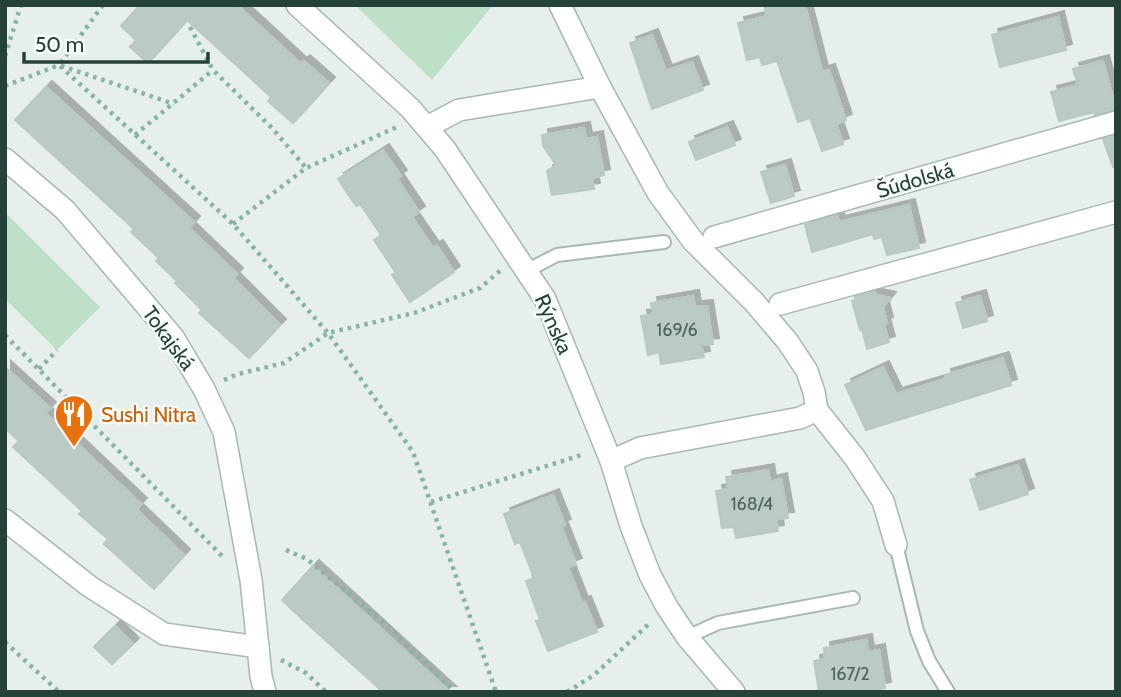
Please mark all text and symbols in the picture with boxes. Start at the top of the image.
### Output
scale bar [24,21,208,65]
text: 50 m [35,32,84,57]
street label: Šúdolská [873,157,957,203]
street label: Rýnska [530,290,578,358]
street label: Tokajská [137,301,201,375]
house number: 169/6 [656,319,698,341]
restaurant icon: Sushi Nitra [53,393,95,448]
place label: Sushi Nitra [101,402,196,427]
house number: 168/4 [731,493,773,515]
house number: 167/2 [830,663,870,685]

